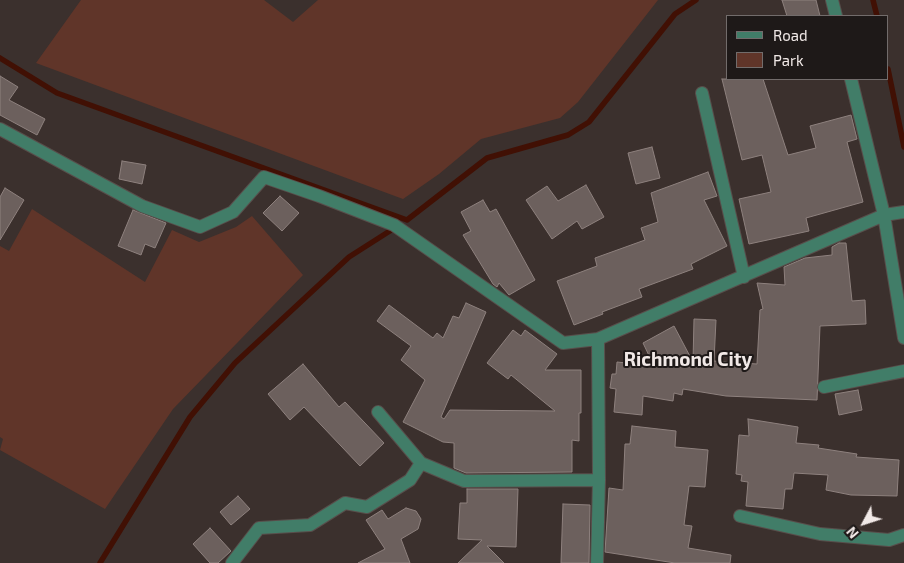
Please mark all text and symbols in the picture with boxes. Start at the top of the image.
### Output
legend [726,15,889,80]
text: Road [773,26,808,44]
text: Park [773,51,804,69]
district label: Richmond City [624,349,752,371]
north arrow [839,498,889,548]
text: N [842,524,862,542]

